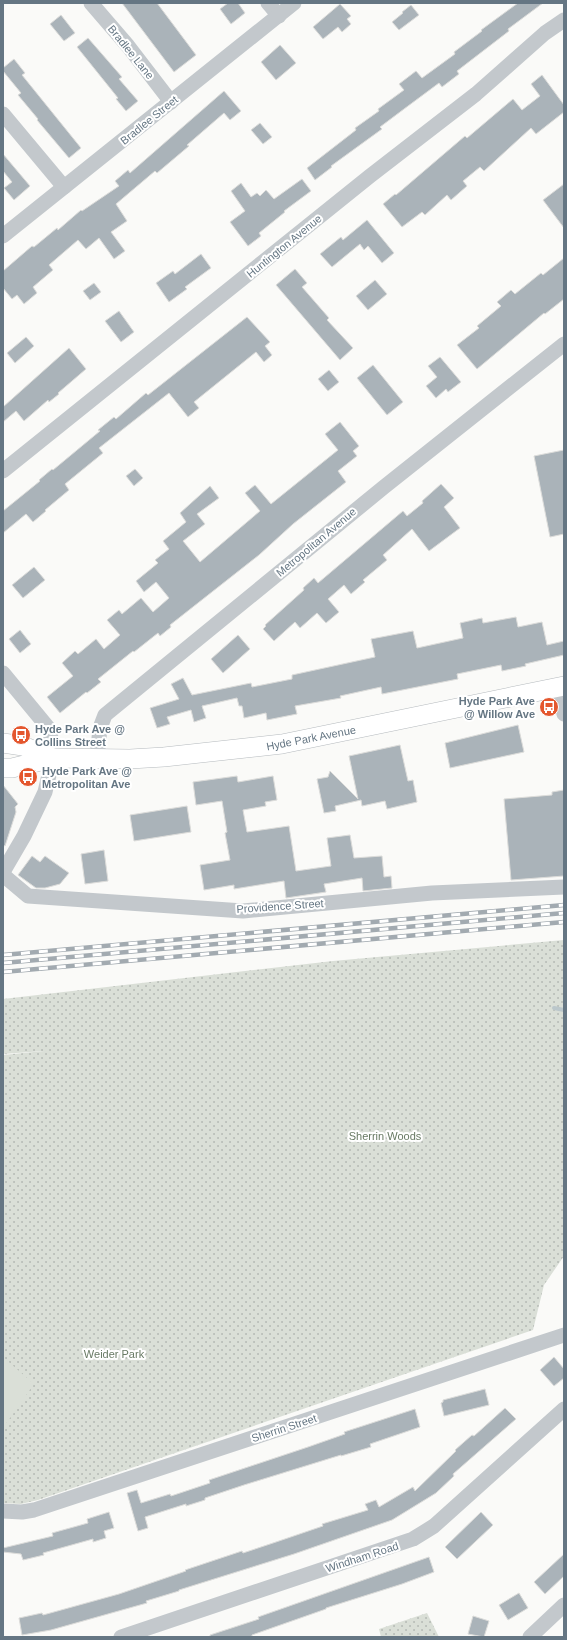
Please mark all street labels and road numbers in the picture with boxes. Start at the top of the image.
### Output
street label: Bradlee Lane [106,23,156,81]
street label: Bradlee Street [118,93,180,147]
street label: Huntington Avenue [244,212,324,280]
street label: Metropolitan Avenue [274,505,358,579]
street label: Hyde Park Avenue [265,723,357,753]
street label: Providence Street [236,897,324,915]
street label: Sherrin Street [250,1412,318,1444]
street label: Windham Road [324,1540,400,1574]

